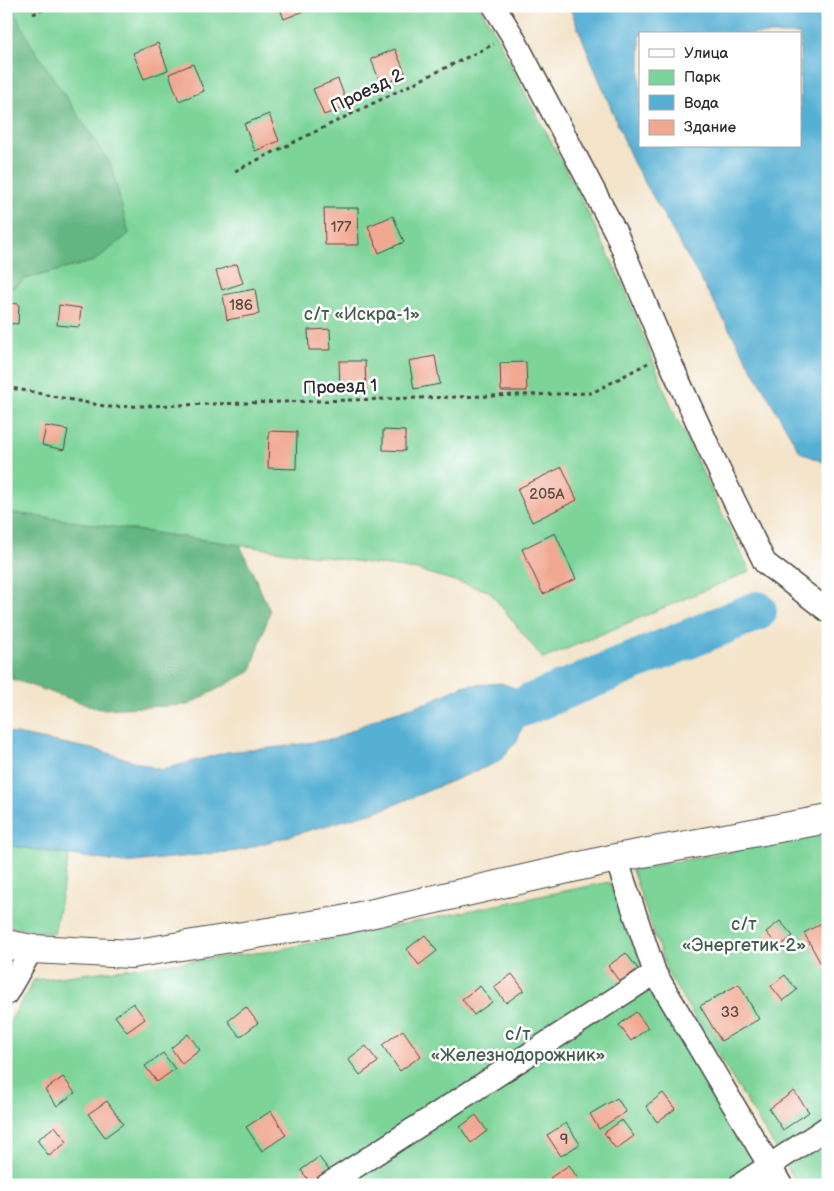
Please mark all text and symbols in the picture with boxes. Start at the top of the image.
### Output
legend [639,32,802,148]
text: Улица [684,44,729,63]
street label: Проезд 2 [327,64,407,118]
text: Парк [684,68,721,87]
text: Вода [684,94,719,113]
text: Здание [684,118,736,137]
house number: 177 [331,218,352,237]
house number: 186 [229,296,253,315]
park label: с/т «Искра-1» [304,304,420,325]
street label: Проезд 1 [302,375,378,399]
house number: 205А [529,485,566,504]
park label: с/т «Энергетик-2» [682,914,806,956]
house number: 33 [721,1003,739,1022]
park label: с/т «Железнодорожник» [430,1024,606,1066]
house number: 9 [560,1130,568,1149]

